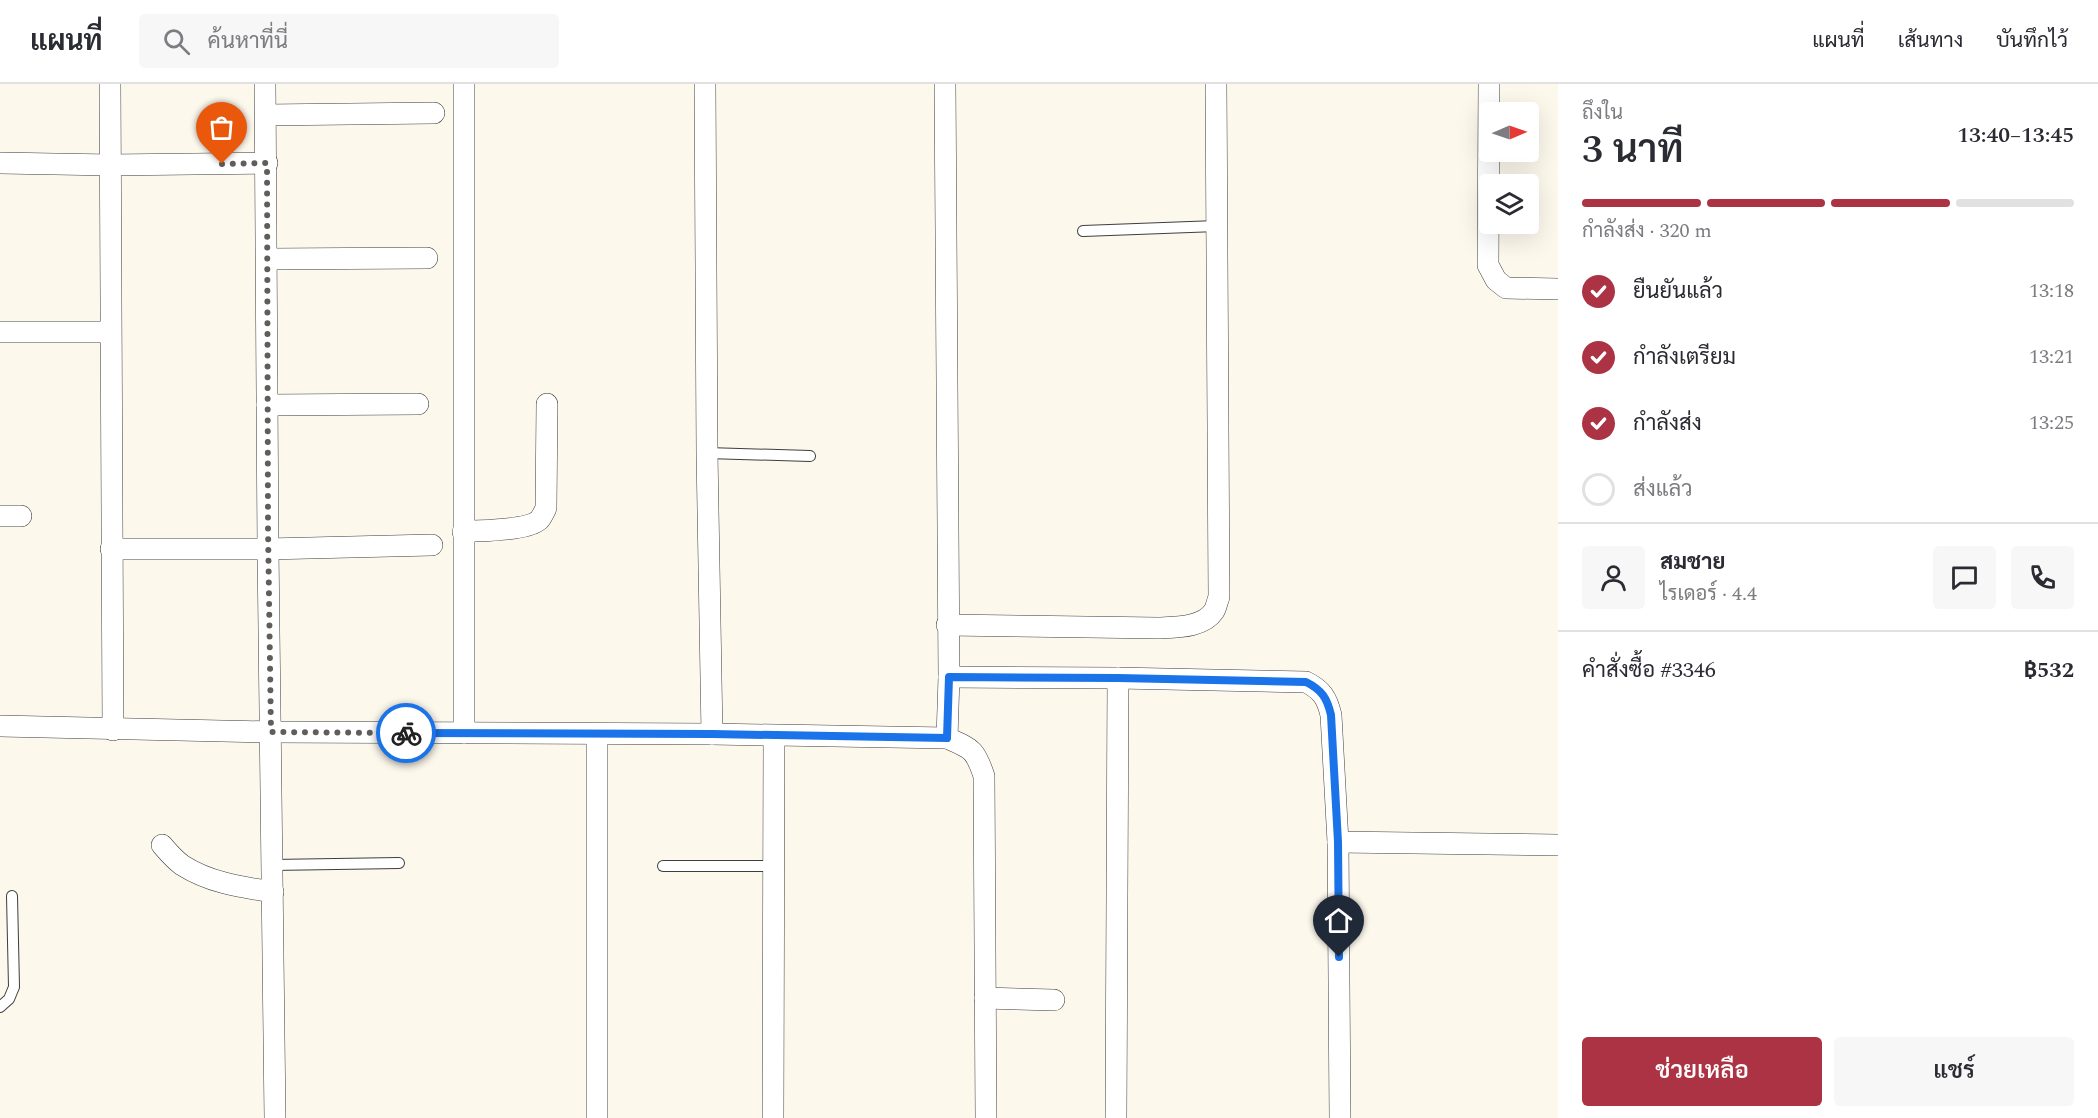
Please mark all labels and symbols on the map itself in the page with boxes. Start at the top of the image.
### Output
pin [196,102,247,164]
north arrow [1479,102,1539,162]
courier [376,703,436,763]
pin [1313,895,1364,957]

